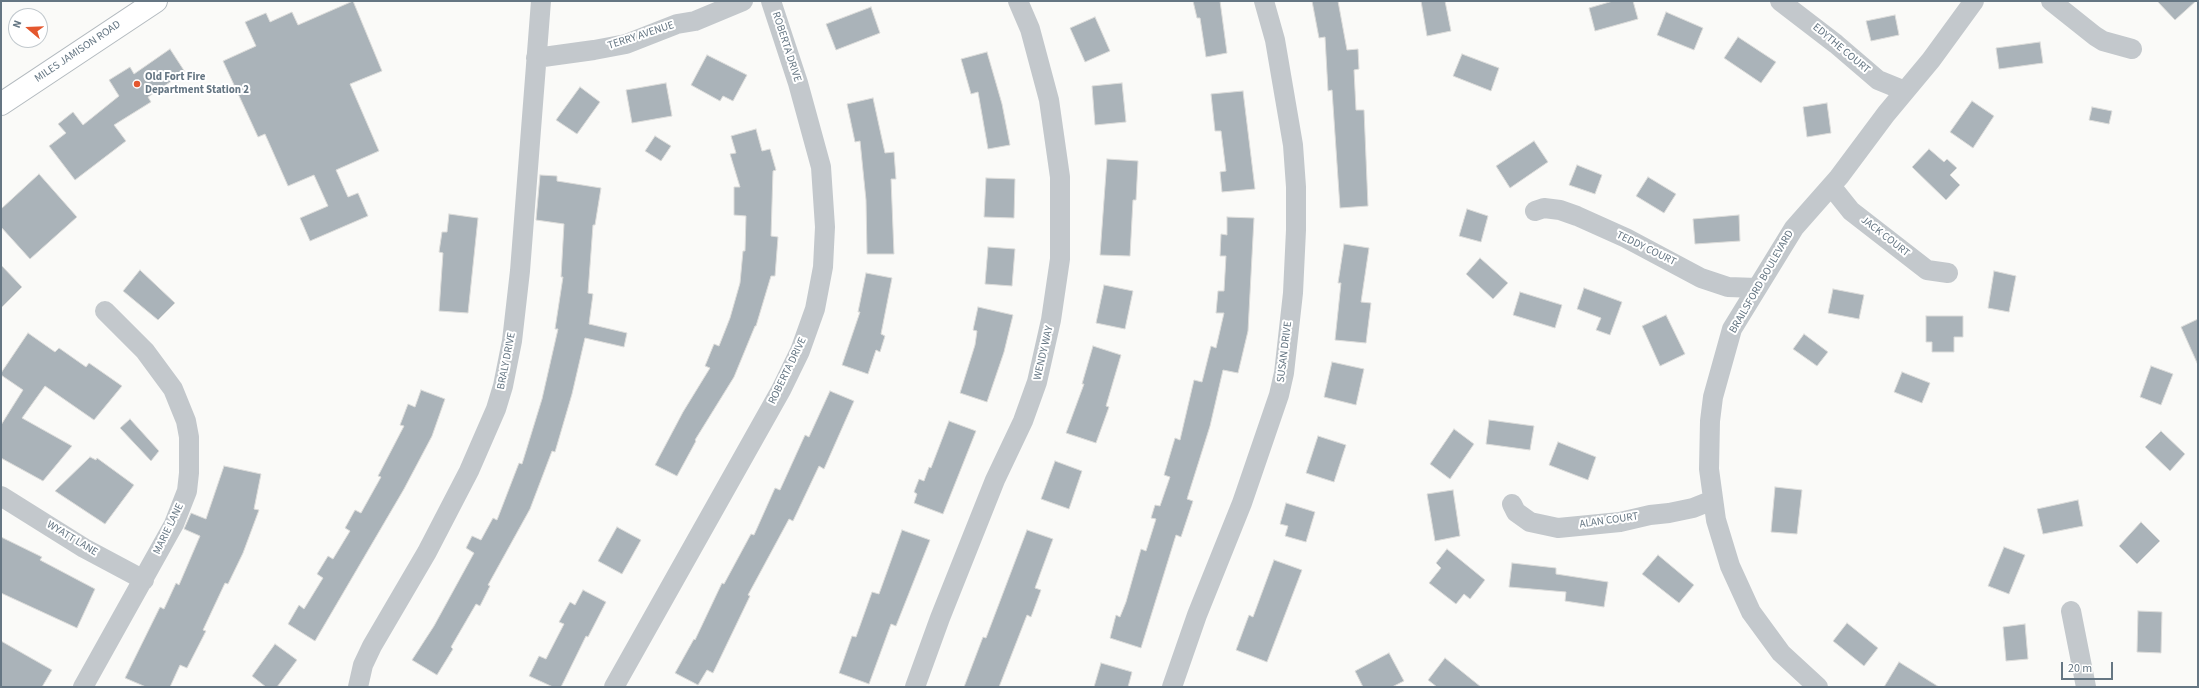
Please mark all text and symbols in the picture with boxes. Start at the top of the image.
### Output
north arrow [8,8,48,48]
street label: ROBERTA DRIVE [768,10,804,84]
text: N [9,18,25,30]
street label: MILES JAMISON ROAD [32,18,124,86]
street label: TERRY AVENUE [606,19,676,53]
street label: EDYTHE COURT [1810,21,1872,77]
place label: Old Fort Fire Department Station 2 [145,71,249,97]
marker: Old Fort Fire Department Station 2 [132,79,142,89]
street label: JACK COURT [1858,214,1912,260]
street label: BRAILSFORD BOULEVARD [1727,228,1797,336]
street label: TEDDY COURT [1614,229,1678,269]
street label: SUSAN DRIVE [1275,321,1295,383]
street label: WENDY WAY [1031,325,1057,381]
street label: BRALY DRIVE [495,331,519,391]
street label: ROBERTA DRIVE [766,335,810,407]
street label: MARIE LANE [151,501,187,557]
street label: ALAN COURT [1579,510,1639,532]
street label: WYATT LANE [44,519,100,559]
scale bar [2063,654,2115,680]
text: 20 m [2068,660,2092,677]

